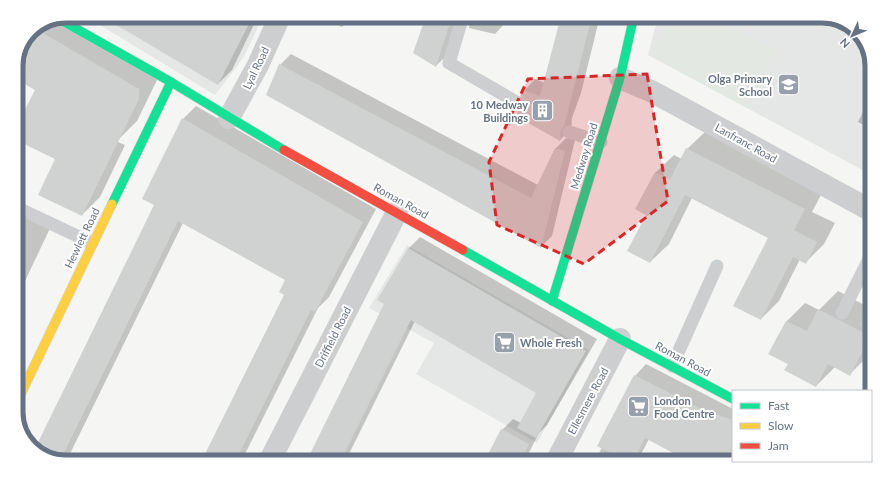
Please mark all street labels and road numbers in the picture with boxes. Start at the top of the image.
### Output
street label: Lyal Road [240,44,271,91]
street label: Lanfranc Road [713,120,780,165]
street label: Medway Road [567,121,600,191]
street label: Roman Road [372,180,431,221]
street label: Hewlett Road [61,205,102,270]
street label: Driffield Road [312,304,353,369]
street label: Roman Road [653,339,713,379]
street label: Ellesmere Road [565,365,611,436]

